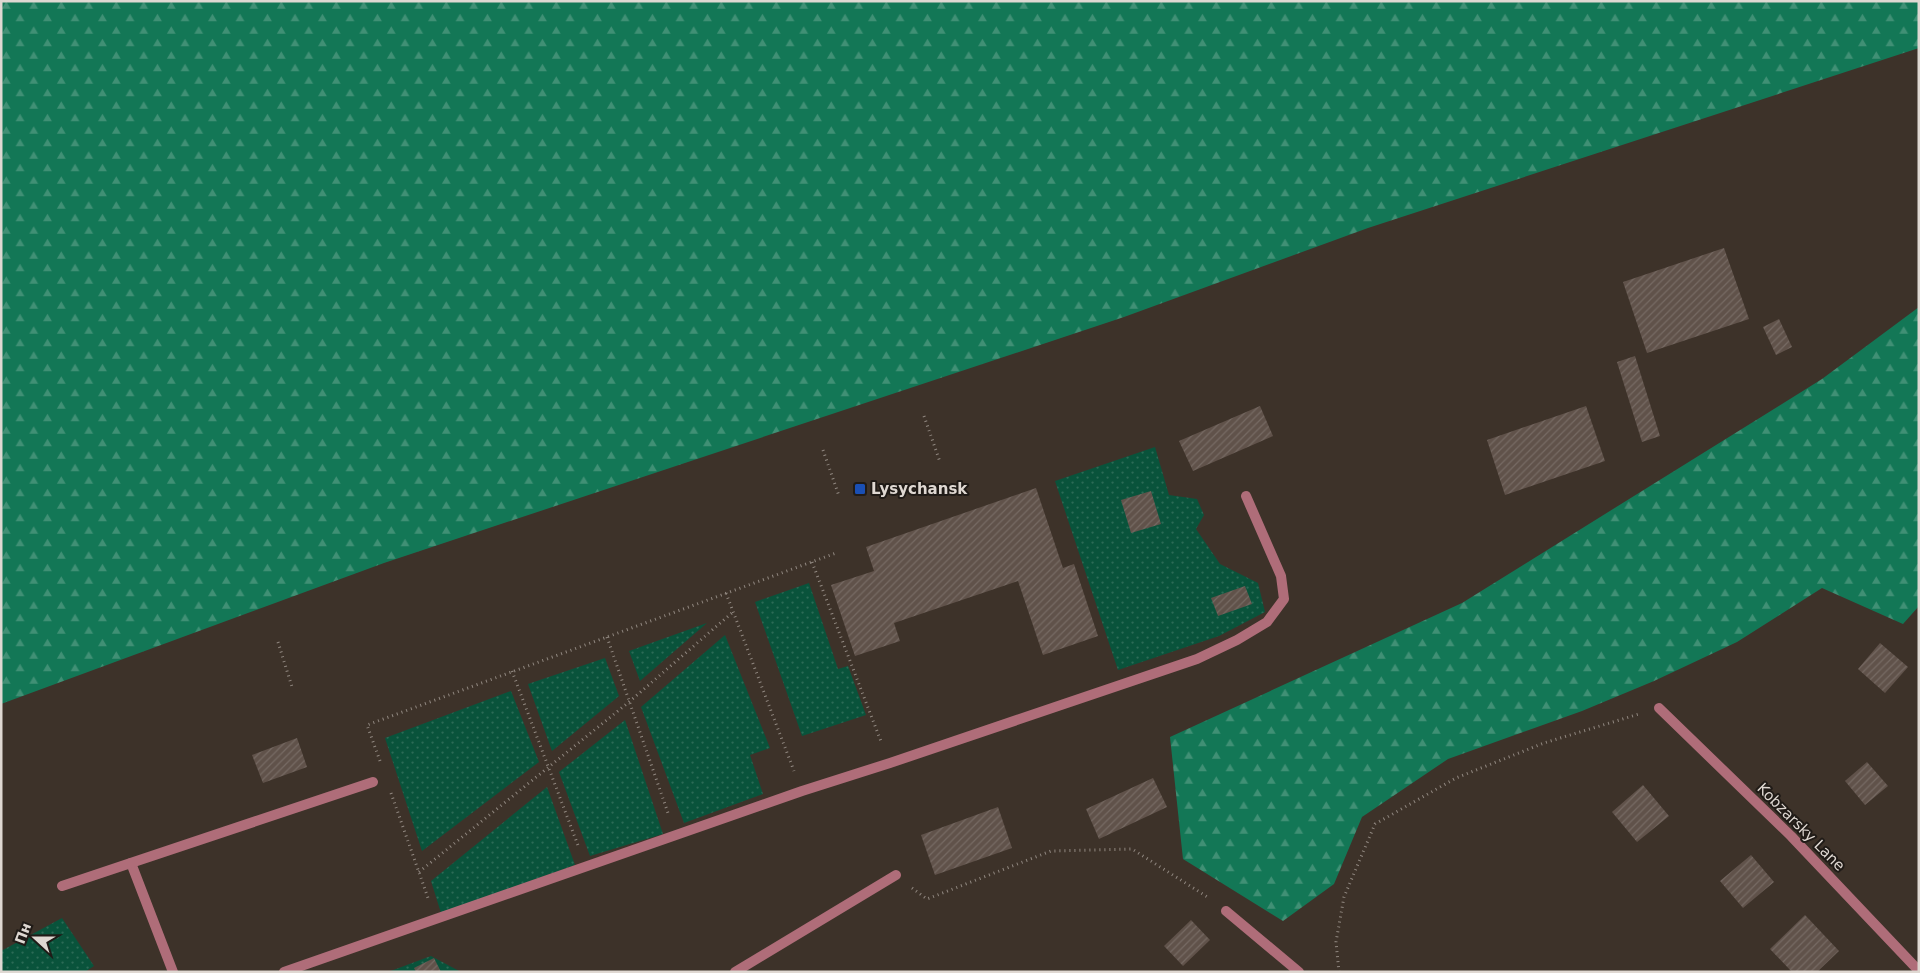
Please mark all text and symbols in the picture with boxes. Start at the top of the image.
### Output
place label: Lysychansk [871,480,968,498]
marker: Lysychansk [853,482,867,496]
street label: Kobzarsky Lane [1753,779,1849,875]
north arrow [10,913,60,963]
text: Пн [12,920,34,946]

